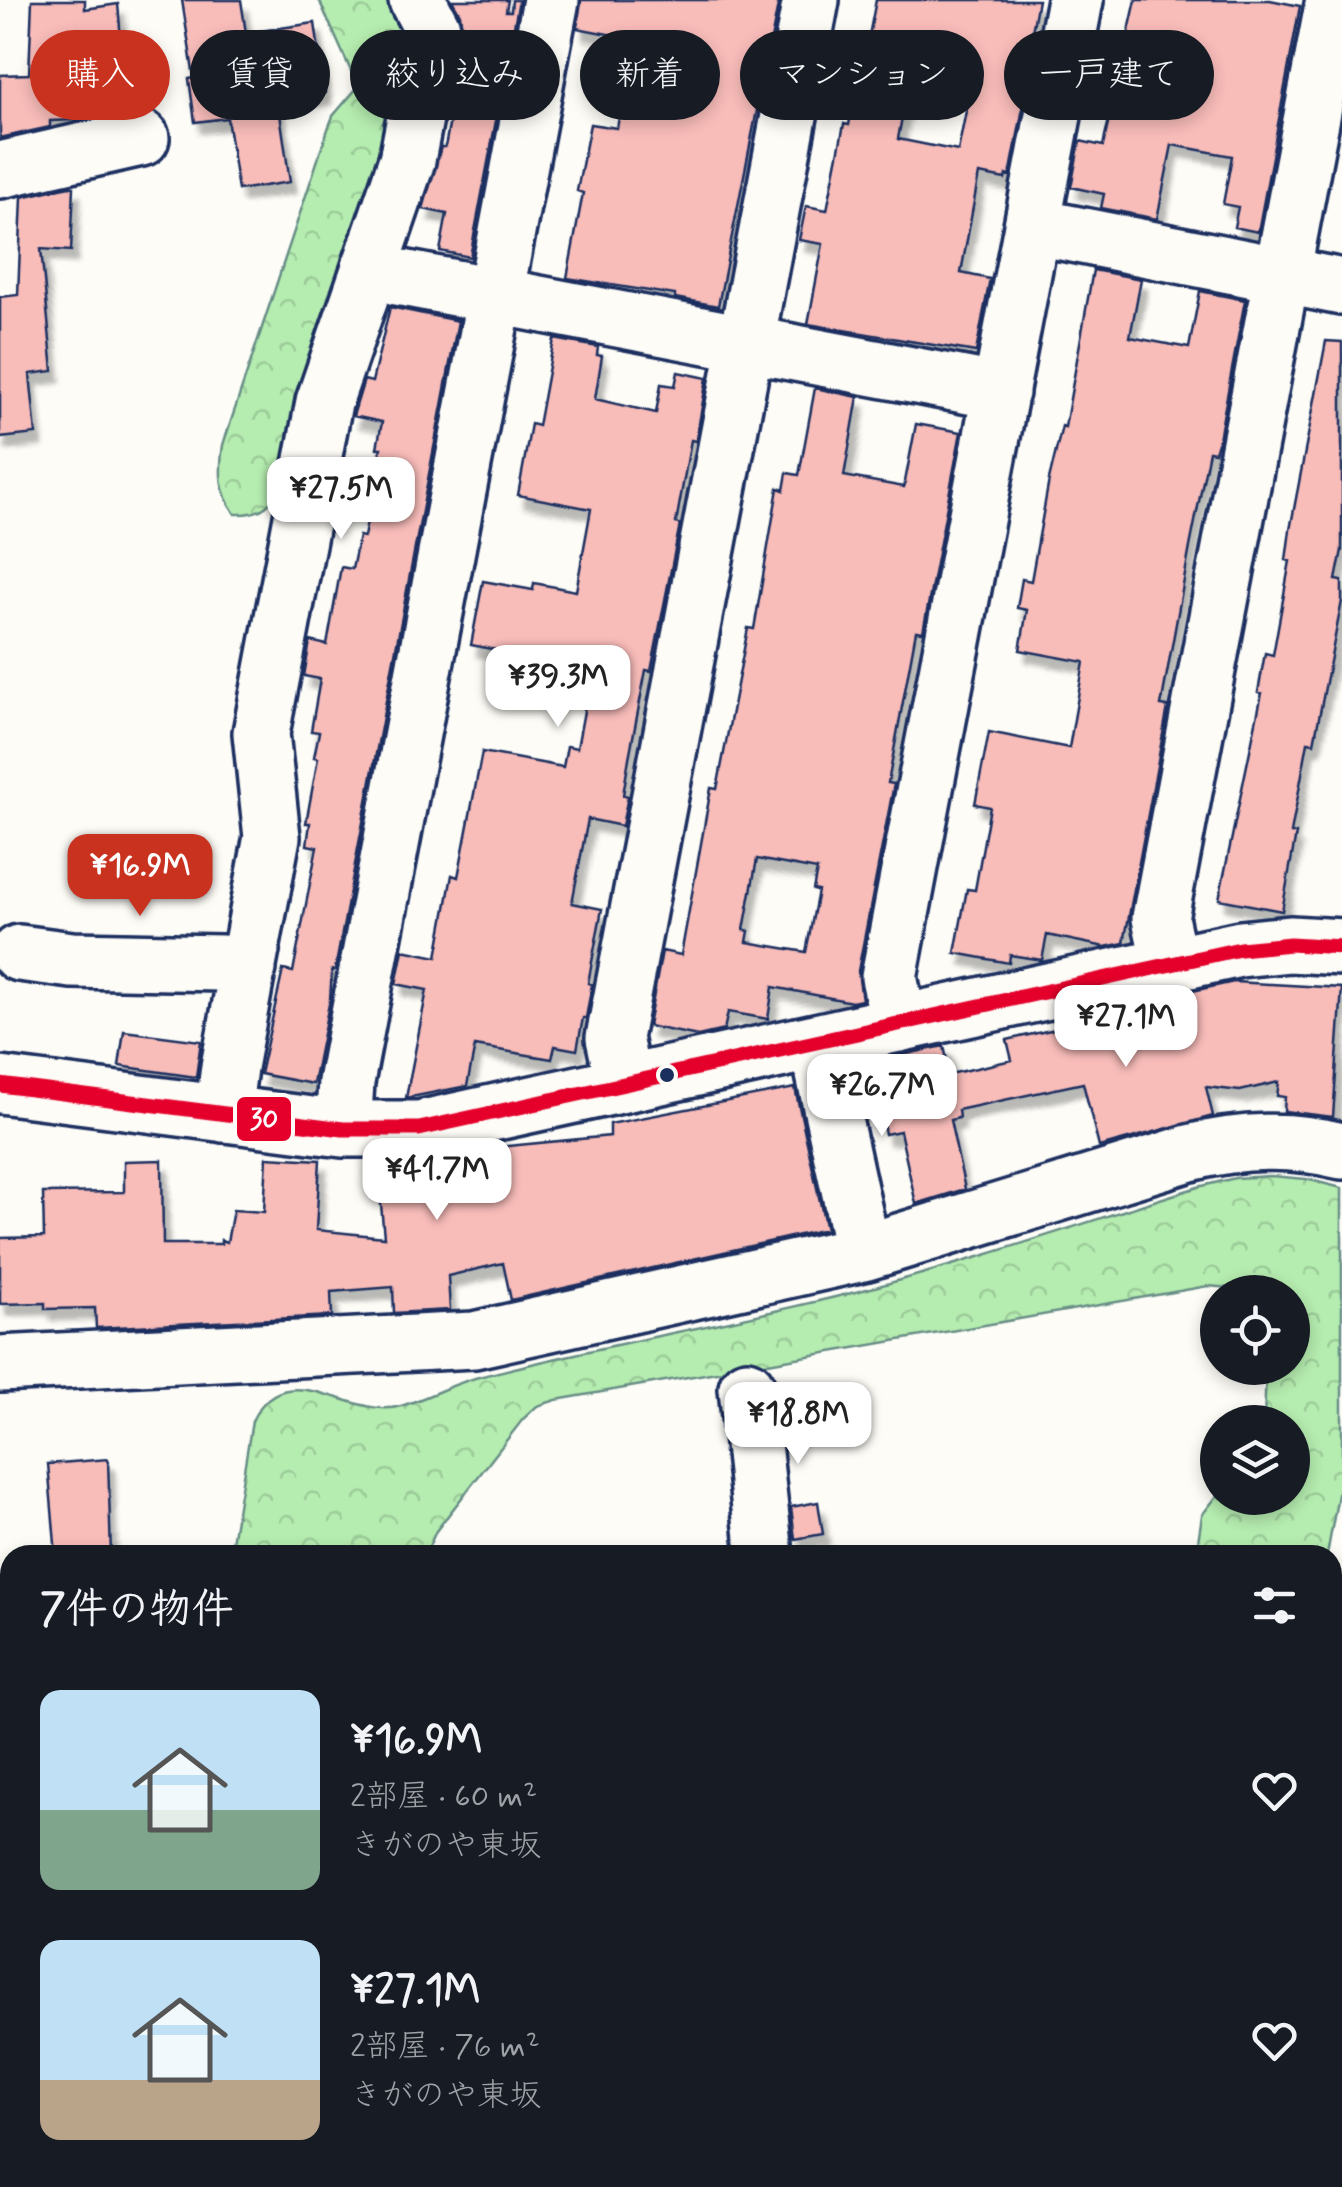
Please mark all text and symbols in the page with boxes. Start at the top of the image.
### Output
chip: 購入 [30,30,170,120]
chip: 賃貸 [190,30,330,120]
chip: 絞り込み [350,30,560,120]
chip: 新着 [580,30,720,120]
chip: マンション [740,30,984,120]
chip: 一戸建て [1004,30,1214,120]
pin: ¥27.5M [260,457,422,542]
text: ¥27.5M [289,468,393,510]
pin: ¥39.3M [477,645,639,730]
text: ¥39.3M [507,656,609,698]
pin: ¥16.9M [59,834,221,919]
text: ¥16.9M [90,845,190,887]
pin: ¥27.1M [1045,985,1207,1070]
text: ¥27.1M [1076,996,1176,1038]
pin: ¥26.7M [801,1054,963,1139]
unlabelled marker [657,1065,677,1085]
text: ¥26.7M [829,1065,935,1107]
line badge: 30 [235,1095,293,1143]
text: 30 [250,1102,278,1139]
pin: ¥41.7M [356,1138,518,1223]
text: ¥41.7M [385,1149,490,1191]
map controls [1200,1275,1310,1515]
button: locate [1200,1275,1310,1385]
pin: ¥18.8M [717,1382,879,1467]
text: ¥18.8M [746,1393,850,1435]
button: layers [1200,1405,1310,1515]
icon: filters [1247,1578,1302,1633]
text: 7件の物件 [40,1583,234,1638]
text: ¥16.9M [350,1714,482,1769]
icon: home [120,1730,240,1850]
icon: heart [1247,1763,1302,1818]
text: 2部屋 · 60 m² [350,1776,537,1818]
text: きがのや東坂 [350,1825,541,1867]
text: ¥27.1M [350,1964,480,2019]
icon: home [120,1980,240,2100]
icon: heart [1247,2013,1302,2068]
text: 2部屋 · 76 m² [350,2026,540,2068]
text: きがのや東坂 [350,2075,541,2117]

